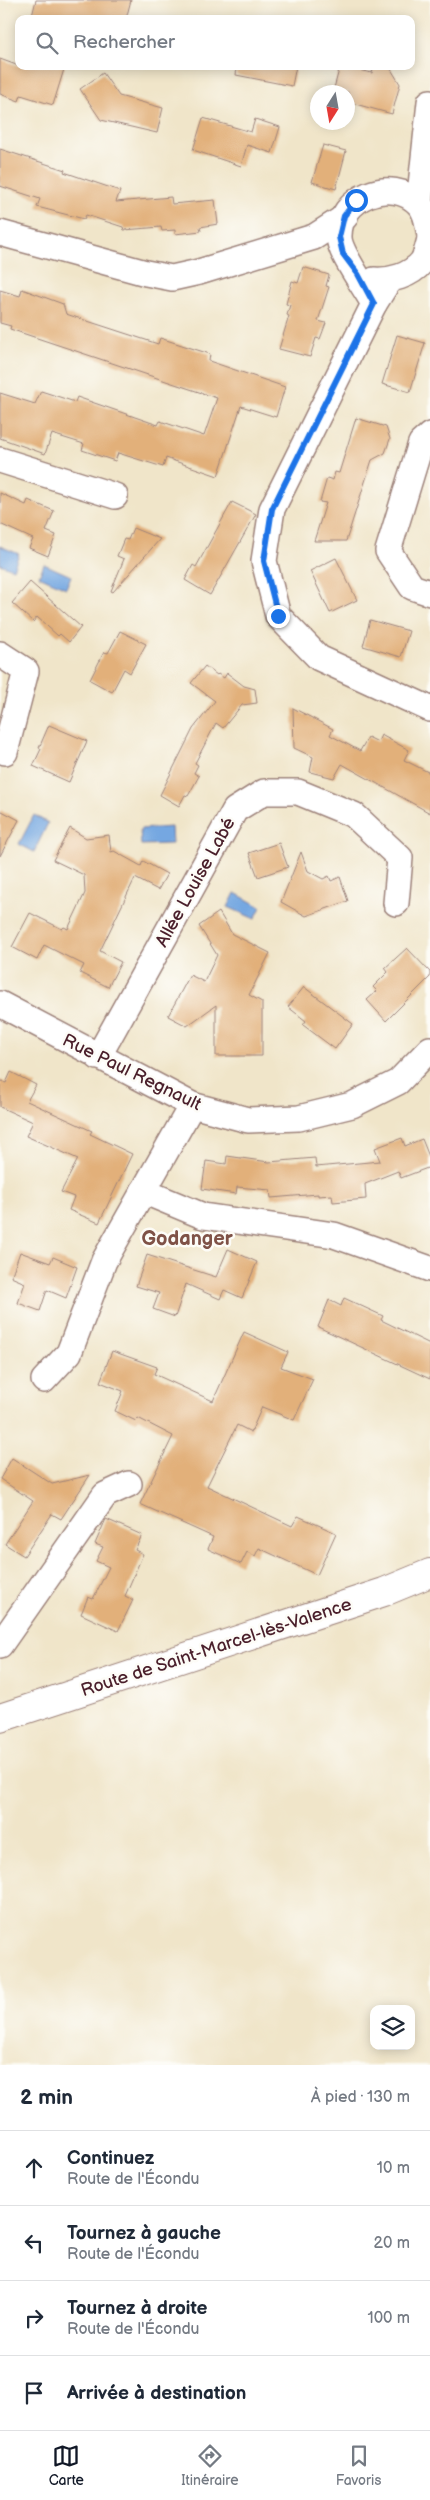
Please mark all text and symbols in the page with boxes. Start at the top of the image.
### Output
search box [15,15,415,70]
icon: search [33,29,61,57]
text: Rechercher [73,31,175,54]
north arrow [310,85,355,130]
route start [345,189,368,212]
route end [267,605,290,628]
street label: Allée Louise Labé [151,814,240,951]
street label: Rue Paul Regnault [59,1030,205,1115]
district label: Godanger [141,1227,234,1251]
street label: Route de Saint-Marcel-lès-Valence [78,1594,354,1701]
map controls [370,2005,415,2050]
button: layers [370,2005,415,2050]
text: 2 min [20,2085,73,2110]
text: À pied · 130 m [311,2088,410,2107]
text: Continuez [67,2147,154,2170]
icon: ahead [20,2154,48,2182]
text: 10 m [377,2159,410,2178]
text: Route de l'Écondu [67,2170,199,2189]
text: Tournez à gauche [67,2222,221,2245]
icon: left [20,2229,48,2257]
text: 20 m [374,2234,410,2253]
text: Route de l'Écondu [67,2245,199,2264]
text: Tournez à droite [67,2297,208,2320]
icon: right [20,2304,48,2332]
text: 100 m [367,2309,410,2328]
text: Route de l'Écondu [67,2320,199,2339]
icon: arrive [20,2379,48,2407]
text: Arrivée à destination [67,2382,246,2405]
tab: Carte [49,2442,84,2489]
tab: Itinéraire [181,2442,238,2489]
tab: Favoris [336,2442,381,2489]

